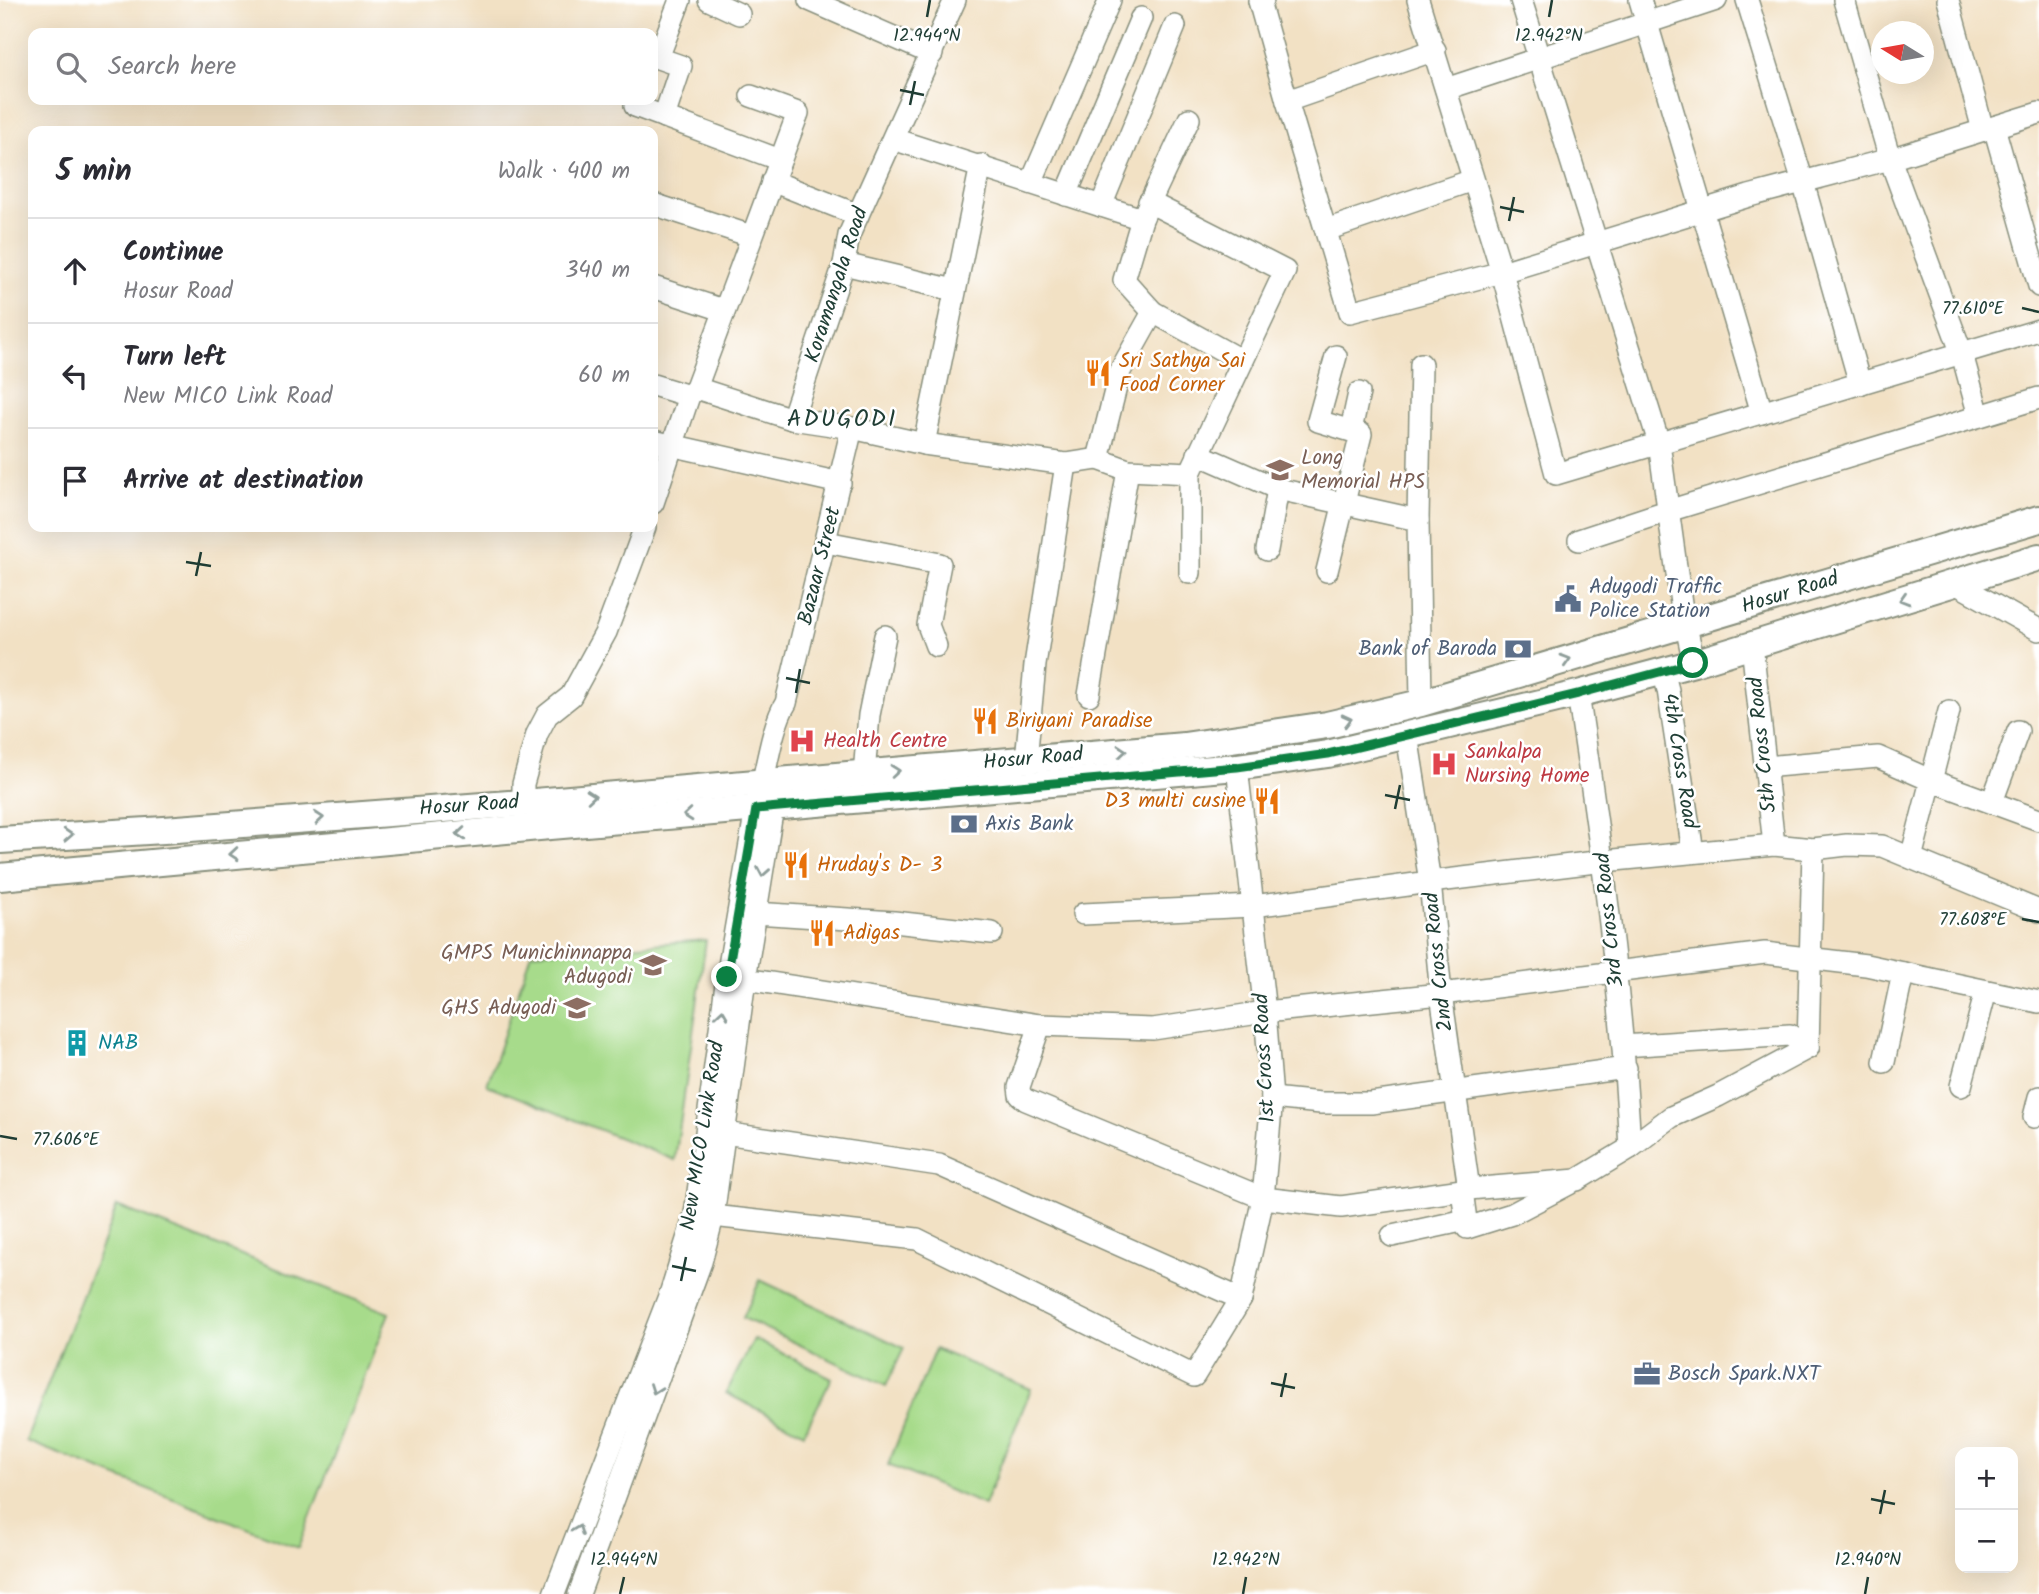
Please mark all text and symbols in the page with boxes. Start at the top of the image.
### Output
north arrow [1871,21,1934,84]
text: 12.944°N [893,22,961,51]
text: 12.942°N [1515,22,1583,51]
search box [28,28,658,105]
text: Search here [108,46,236,88]
icon: search [52,48,90,86]
text: 5 min [56,148,132,196]
text: Walk · 400 m [498,154,630,190]
street label: Koramangala Road [796,202,878,367]
text: Continue [123,232,224,274]
icon: ahead [56,252,94,290]
text: 340 m [565,253,630,289]
text: Hosur Road [123,274,233,310]
text: 77.610°E [1942,295,2005,324]
text: Turn left [123,337,226,379]
place label: Sri Sathya Sai Food Corner [1119,345,1246,402]
icon: left [56,357,94,395]
text: 60 m [578,358,630,394]
restaurant icon: Sri Sathya Sai Food Corner [1083,358,1113,388]
text: New MICO Link Road [123,379,332,415]
district label: ADUGODI [787,400,897,439]
place label: Long Memorial HPS [1301,442,1425,499]
school or university icon: Long Memorial HPS [1265,455,1295,485]
text: Arrive at destination [123,460,363,502]
icon: arrive [56,462,94,500]
street label: Bazaar Street [789,503,851,629]
street label: Hosur Road [1737,562,1843,623]
place label: Adugodi Traffic Police Station [1589,571,1722,628]
public building icon: Adugodi Traffic Police Station [1553,584,1583,614]
one-way arrow [1898,590,1910,605]
place label: Bank of Baroda [1358,633,1497,666]
bank icon: Bank of Baroda [1503,634,1533,664]
route start [1677,647,1708,678]
one-way arrow [1560,653,1572,668]
street label: 5th Cross Road [1739,675,1787,815]
street label: 4th Cross Road [1652,691,1706,832]
place label: Biriyani Paradise [1006,705,1153,738]
restaurant icon: Biriyani Paradise [970,706,1000,736]
one-way arrow [1341,714,1353,729]
place label: Health Centre [823,725,948,758]
hospital icon: Health Centre [787,726,817,756]
place label: Sankalpa Nursing Home [1465,736,1590,793]
street label: Hosur Road [982,738,1085,780]
one-way arrow [1116,744,1127,759]
hospital icon: Sankalpa Nursing Home [1429,749,1459,779]
one-way arrow [890,764,901,779]
place label: D3 multi cusine [1105,785,1247,818]
street label: Hosur Road [418,786,521,826]
restaurant icon: D3 multi cusine [1252,786,1282,816]
one-way arrow [586,789,597,804]
one-way arrow [682,807,693,822]
place label: Axis Bank [985,808,1074,841]
bank icon: Axis Bank [949,809,979,839]
one-way arrow [314,811,325,826]
one-way arrow [455,826,466,841]
one-way arrow [63,828,74,843]
one-way arrow [229,846,240,861]
place label: Hruday's D- 3 [817,849,942,882]
restaurant icon: Hruday's D- 3 [781,850,811,880]
street label: 3rd Cross Road [1586,850,1633,989]
one-way arrow [756,866,771,878]
street label: 2nd Cross Road [1415,890,1463,1033]
text: 77.608°E [1939,906,2007,935]
place label: Adigas [843,917,900,950]
restaurant icon: Adigas [807,918,837,948]
place label: GMPS Munichinnappa Adugodi [441,937,633,994]
school or university icon: GMPS Munichinnappa Adugodi [638,950,668,980]
route end [711,961,742,992]
place label: GHS Adugodi [441,992,557,1025]
street label: 1st Cross Road [1245,992,1285,1124]
school or university icon: GHS Adugodi [562,993,592,1023]
one-way arrow [714,1008,729,1020]
place label: NAB [98,1027,138,1060]
building icon: NAB [62,1028,92,1058]
street label: New MICO Link Road [672,1038,734,1233]
text: 77.606°E [33,1126,100,1155]
place label: Bosch Spark.NXT [1668,1358,1822,1391]
office icon: Bosch Spark.NXT [1632,1359,1662,1389]
one-way arrow [650,1382,664,1394]
map controls [1955,1447,2018,1573]
button: + [1955,1447,2018,1510]
button: − [1955,1510,2018,1573]
one-way arrow [570,1525,584,1537]
text: 12.944°N [590,1546,658,1575]
text: 12.942°N [1212,1546,1280,1575]
text: 12.940°N [1835,1546,1901,1575]

